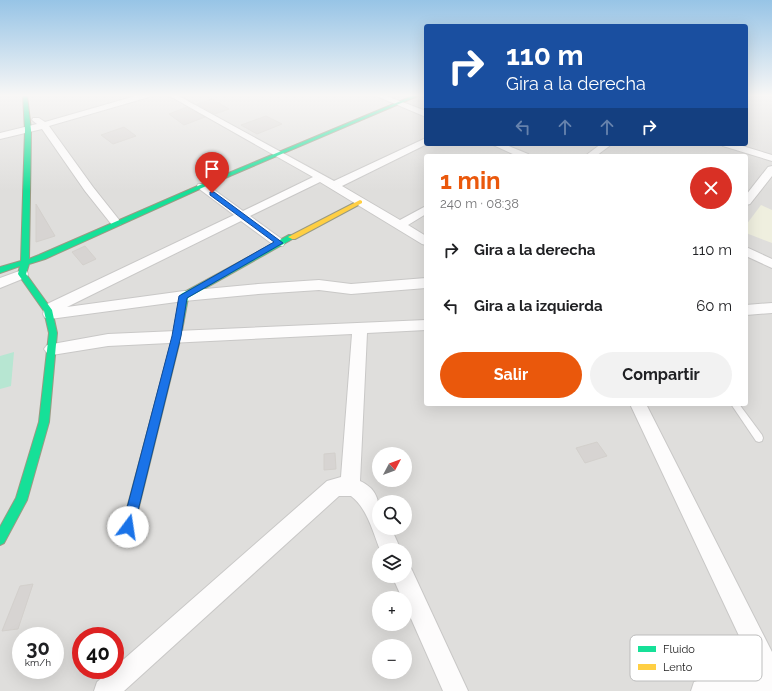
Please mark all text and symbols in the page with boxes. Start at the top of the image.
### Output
text: 110 m [506,39,584,72]
icon: right [440,40,492,92]
text: Gira a la derecha [506,73,646,94]
icon: left [512,116,534,138]
icon: ahead [554,116,576,138]
icon: ahead [596,116,618,138]
icon: right [638,116,660,138]
pin [195,152,229,193]
icon: arrive [201,158,223,180]
text: 1 min [440,166,501,195]
button: close [690,167,732,209]
text: 240 m · 08:38 [440,196,519,211]
icon: right [440,239,462,261]
text: Gira a la derecha [474,241,595,259]
text: 110 m [692,241,732,259]
icon: left [440,295,462,317]
text: Gira a la izquierda [474,297,603,315]
text: 60 m [696,297,732,315]
button: Salir [440,352,582,398]
button: Compartir [590,352,732,398]
north arrow [372,447,412,487]
map controls [372,447,412,679]
button: search [372,495,412,535]
position arrow [107,506,149,548]
button: layers [372,543,412,583]
button: + [372,591,412,631]
speed limit sign: 40 [72,627,124,679]
legend [630,635,762,681]
text: 30 [26,636,50,660]
button: − [372,639,412,679]
text: Fluido [663,643,695,656]
text: km/h [25,657,51,668]
text: Lento [663,661,693,674]

